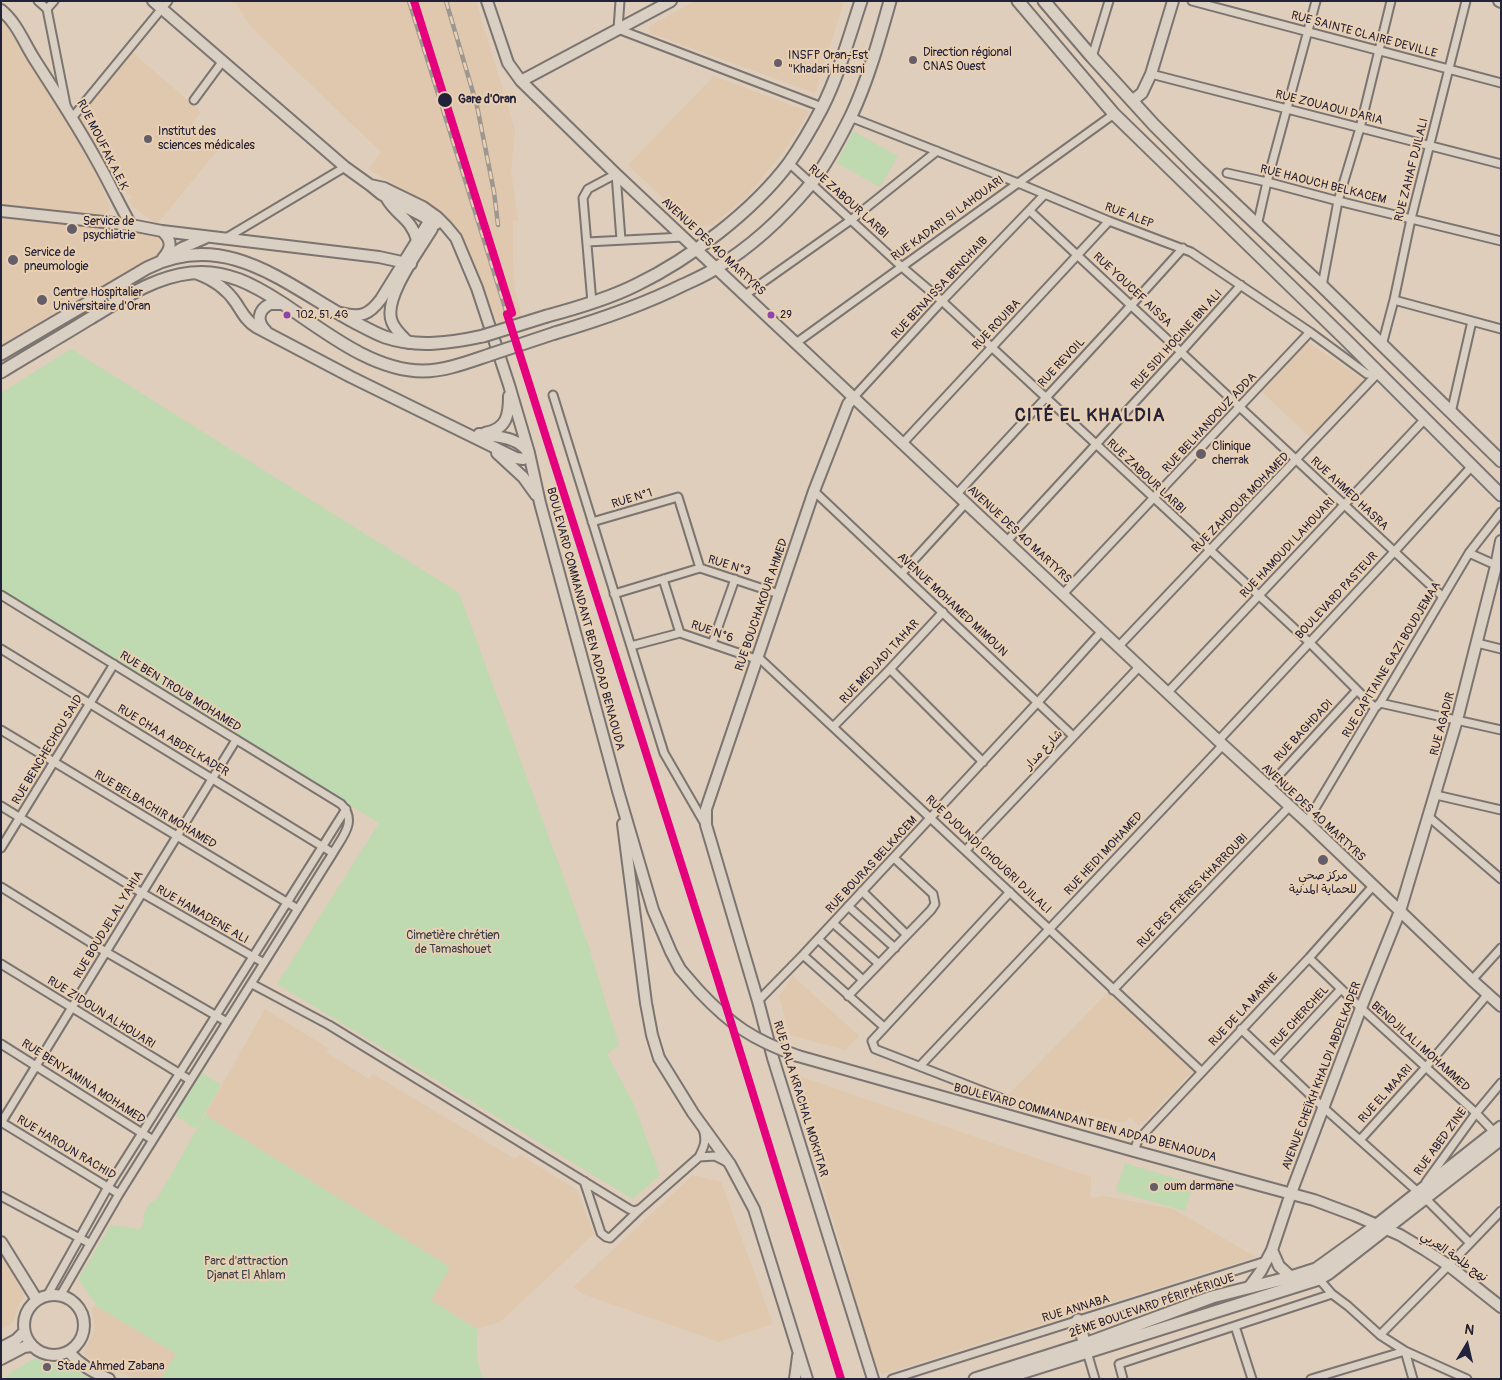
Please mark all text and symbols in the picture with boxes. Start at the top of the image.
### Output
street label: RUE SAINTE CLAIRE DEVILLE [1289,9,1439,61]
place label: Direction régional CNAS Ouest [923,46,1012,74]
place label: INSFP Oran-Est "Khadari Hassni [788,49,868,77]
marker: Direction régional CNAS Ouest [907,54,919,66]
marker: INSFP Oran-Est "Khadari Hassni [772,57,784,69]
street label: RUE ZOUAOUI DARIA [1274,88,1384,128]
marker: Gare d'Oran [436,91,454,109]
place label: Gare d'Oran [458,93,516,107]
street label: RUE MOUFAK A.E.K [73,97,131,193]
street label: RUE ZAHAF DJILALI [1392,117,1432,223]
place label: Institut des sciences médicales [158,125,255,153]
marker: Institut des sciences médicales [142,133,154,145]
street label: RUE ZABOUR LARBI [805,162,891,242]
street label: RUE HAOUCH BELKACEM [1258,162,1388,208]
street label: RUE KADARI SI LAHOUARI [889,173,1007,265]
street label: AVENUE DES 40 MARTYRS [658,195,768,299]
street label: RUE ALEP [1103,200,1155,232]
place label: Service de psychiatrie [83,215,136,243]
marker: Service de psychiatrie [65,222,79,236]
street label: RUE BENAISSA BENCHAIB [889,234,991,342]
place label: Service de pneumologie [24,246,89,274]
street label: RUE YOUCEF AISSA [1090,250,1174,330]
marker: Service de pneumologie [6,253,20,267]
place label: Centre Hospitalier Universitaire d'Oran [53,286,151,314]
street label: RUE SIDI HOCINE IBN ALI [1128,287,1226,393]
marker: Centre Hospitalier Universitaire d'Oran [35,293,49,307]
street label: RUE ROUIBA [970,297,1024,353]
place label: 102, 51, 4G [296,308,348,322]
place label: 29 [780,308,792,322]
marker: 102, 51, 4G [282,310,292,320]
marker: 29 [766,310,776,320]
street label: RUE REVOIL [1036,335,1088,391]
street label: RUE BELHANDOUZ ADDA [1160,370,1260,476]
district label: CITÉ EL KHALDIA [1013,405,1167,427]
street label: RUE ZABOUR LARBI [1103,437,1189,517]
place label: Clinique cherrak [1212,440,1251,468]
marker: Clinique cherrak [1194,447,1208,461]
street label: RUE ZAHDOUR MOHAMED [1189,450,1293,556]
street label: RUE AHMED HASRA [1307,454,1391,534]
street label: AVENUE DES 40 MARTYRS [964,483,1074,587]
street label: BOULEVARD COMMANDANT BEN ADDAD BENAOUDA [543,486,627,752]
street label: RUE N°1 [610,486,654,512]
street label: RUE HAMOUDI LAHOUARI [1237,495,1339,601]
street label: RUE BOUCHAKOUR AHMED [733,537,791,673]
street label: BOULEVARD PASTEUR [1293,549,1381,643]
street label: AVENUE MOHAMED MIMOUN [894,550,1010,660]
street label: RUE N°3 [706,553,752,579]
street label: RUE CAPITAINE GAZI BOUDJEMAA [1340,579,1444,741]
street label: RUE MEDJADI TAHAR [837,617,923,707]
street label: RUE N°6 [689,618,735,646]
street label: RUE BEN TROUB MOHAMED [117,649,243,735]
street label: RUE AGADIR [1428,691,1458,757]
street label: RUE BENCHECHOU SAID [10,693,86,807]
street label: RUE BAGHDADI [1272,697,1336,765]
street label: RUE CHAA ABDELKADER [115,702,231,780]
street label: شارع مدار [1022,727,1066,773]
street label: AVENUE DES 40 MARTYRS [1258,761,1368,865]
street label: RUE BELBACHIR MOHAMED [91,768,219,852]
street label: RUE DJOUNDI CHOUGRI DJILALI [922,793,1054,917]
street label: RUE HEIDI MOHAMED [1062,809,1146,899]
street label: RUE BOURAS BELKACEM [823,813,921,917]
street label: RUE DES FRÈRES KHARROUBI [1135,831,1251,951]
marker: مركز صحي للحماية المدنية [1316,853,1330,867]
street label: RUE BOUDJELAL YAHIA [71,869,147,981]
place label: مركز صحي للحماية المدنية [1289,869,1357,897]
street label: RUE HAMADENE ALI [153,883,251,947]
park label: Cimetière chrétien de Tamashouet [406,929,500,957]
street label: RUE DE LA MARNE [1206,970,1282,1050]
street label: RUE ZIDOUN ALHOUARI [44,974,158,1052]
street label: AVENUE CHEÏKH KHALDI ABDELKADER [1279,980,1365,1172]
street label: RUE CHERCHEL [1267,983,1333,1051]
street label: BENDJILALI MOHAMMED [1368,999,1472,1095]
street label: RUE DALA KRACHAL MOKHTAR [769,1019,831,1179]
street label: RUE BENYAMINA MOHAMED [19,1037,147,1127]
street label: RUE EL MAARI [1356,1062,1416,1126]
street label: BOULEVARD COMMANDANT BEN ADDAD BENAOUDA [952,1081,1218,1165]
street label: RUE ABED ZINE [1412,1105,1470,1179]
street label: RUE HAROUN RACHID [14,1113,118,1183]
place label: oum darmane [1164,1180,1234,1194]
marker: oum darmane [1148,1181,1160,1193]
street label: نهج طلحة العربي [1418,1229,1490,1285]
park label: Parc d'attraction Djanat El Ahlam [204,1255,288,1283]
street label: 2ÈME BOULEVARD PÉRIPHÉRIQUE [1067,1271,1237,1341]
street label: RUE ANNABA [1041,1292,1111,1326]
north arrow [1442,1320,1492,1370]
text: N [1463,1321,1475,1339]
place label: Stade Ahmed Zabana [57,1360,165,1374]
marker: Stade Ahmed Zabana [41,1361,53,1373]

